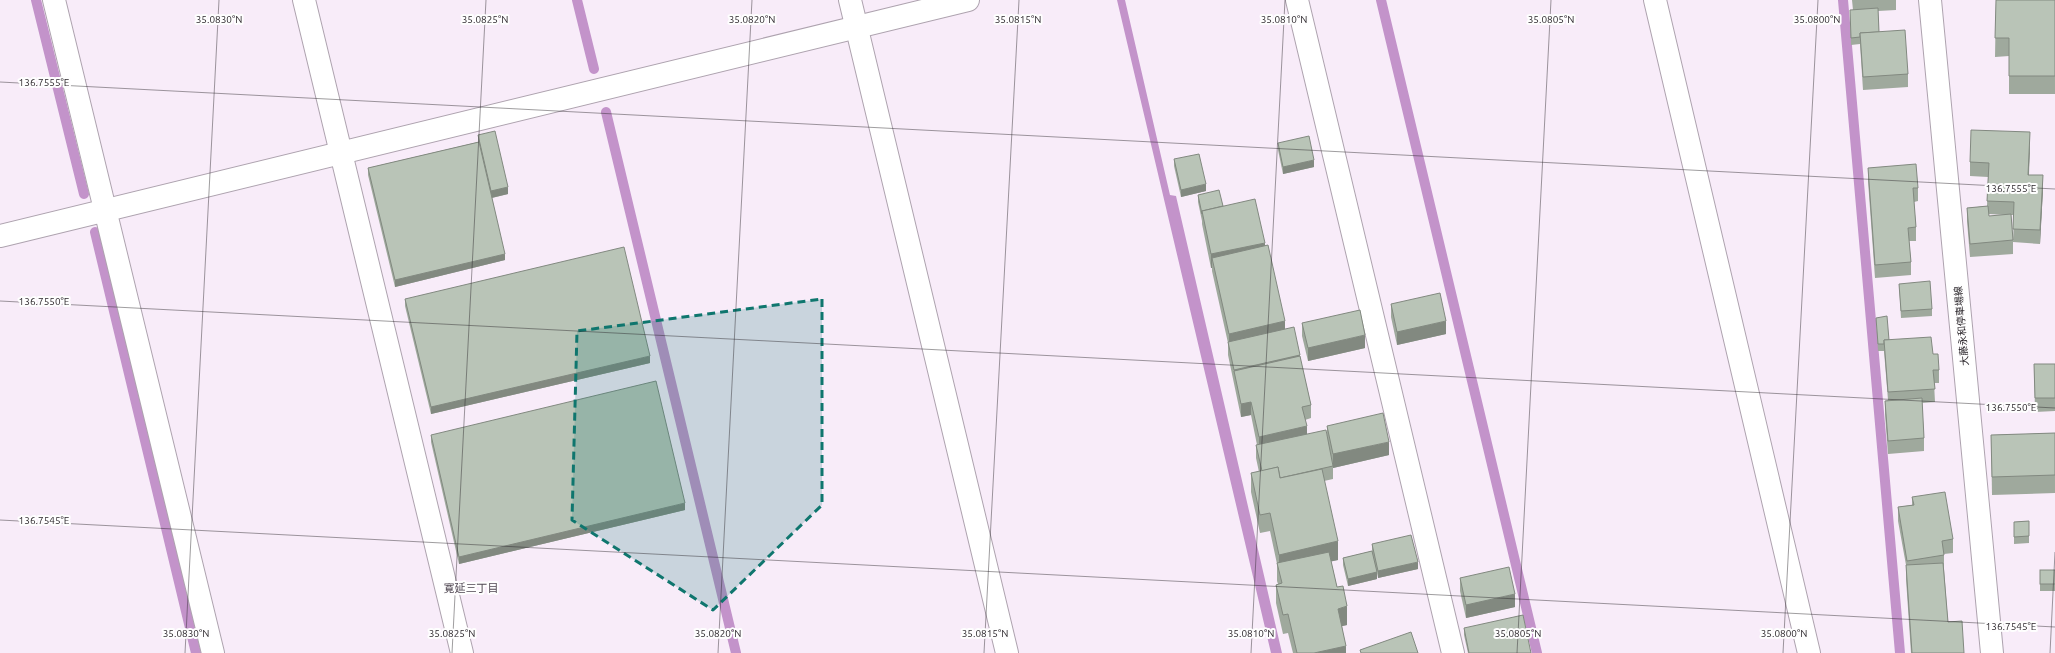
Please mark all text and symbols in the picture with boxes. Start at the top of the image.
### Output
text: 35.0830°N [196,14,242,25]
text: 35.0825°N [462,14,508,25]
text: 35.0820°N [729,14,775,25]
text: 35.0815°N [995,14,1041,25]
text: 35.0810°N [1261,14,1307,25]
text: 35.0805°N [1528,14,1574,25]
text: 35.0800°N [1794,14,1840,25]
text: 136.7555°E [19,77,70,88]
text: 136.7555°E [1986,183,2037,194]
street label: 大藤永和停車場線 [1953,286,1970,366]
text: 136.7550°E [19,296,70,307]
text: 136.7550°E [1986,402,2037,413]
text: 136.7545°E [19,515,70,526]
district label: 寛延三丁目 [444,582,499,594]
text: 136.7545°E [1986,621,2037,632]
text: 35.0830°N [163,628,209,639]
text: 35.0825°N [429,628,475,639]
text: 35.0820°N [695,628,741,639]
text: 35.0815°N [962,628,1008,639]
text: 35.0810°N [1228,628,1274,639]
text: 35.0805°N [1495,628,1541,639]
text: 35.0800°N [1761,628,1807,639]

